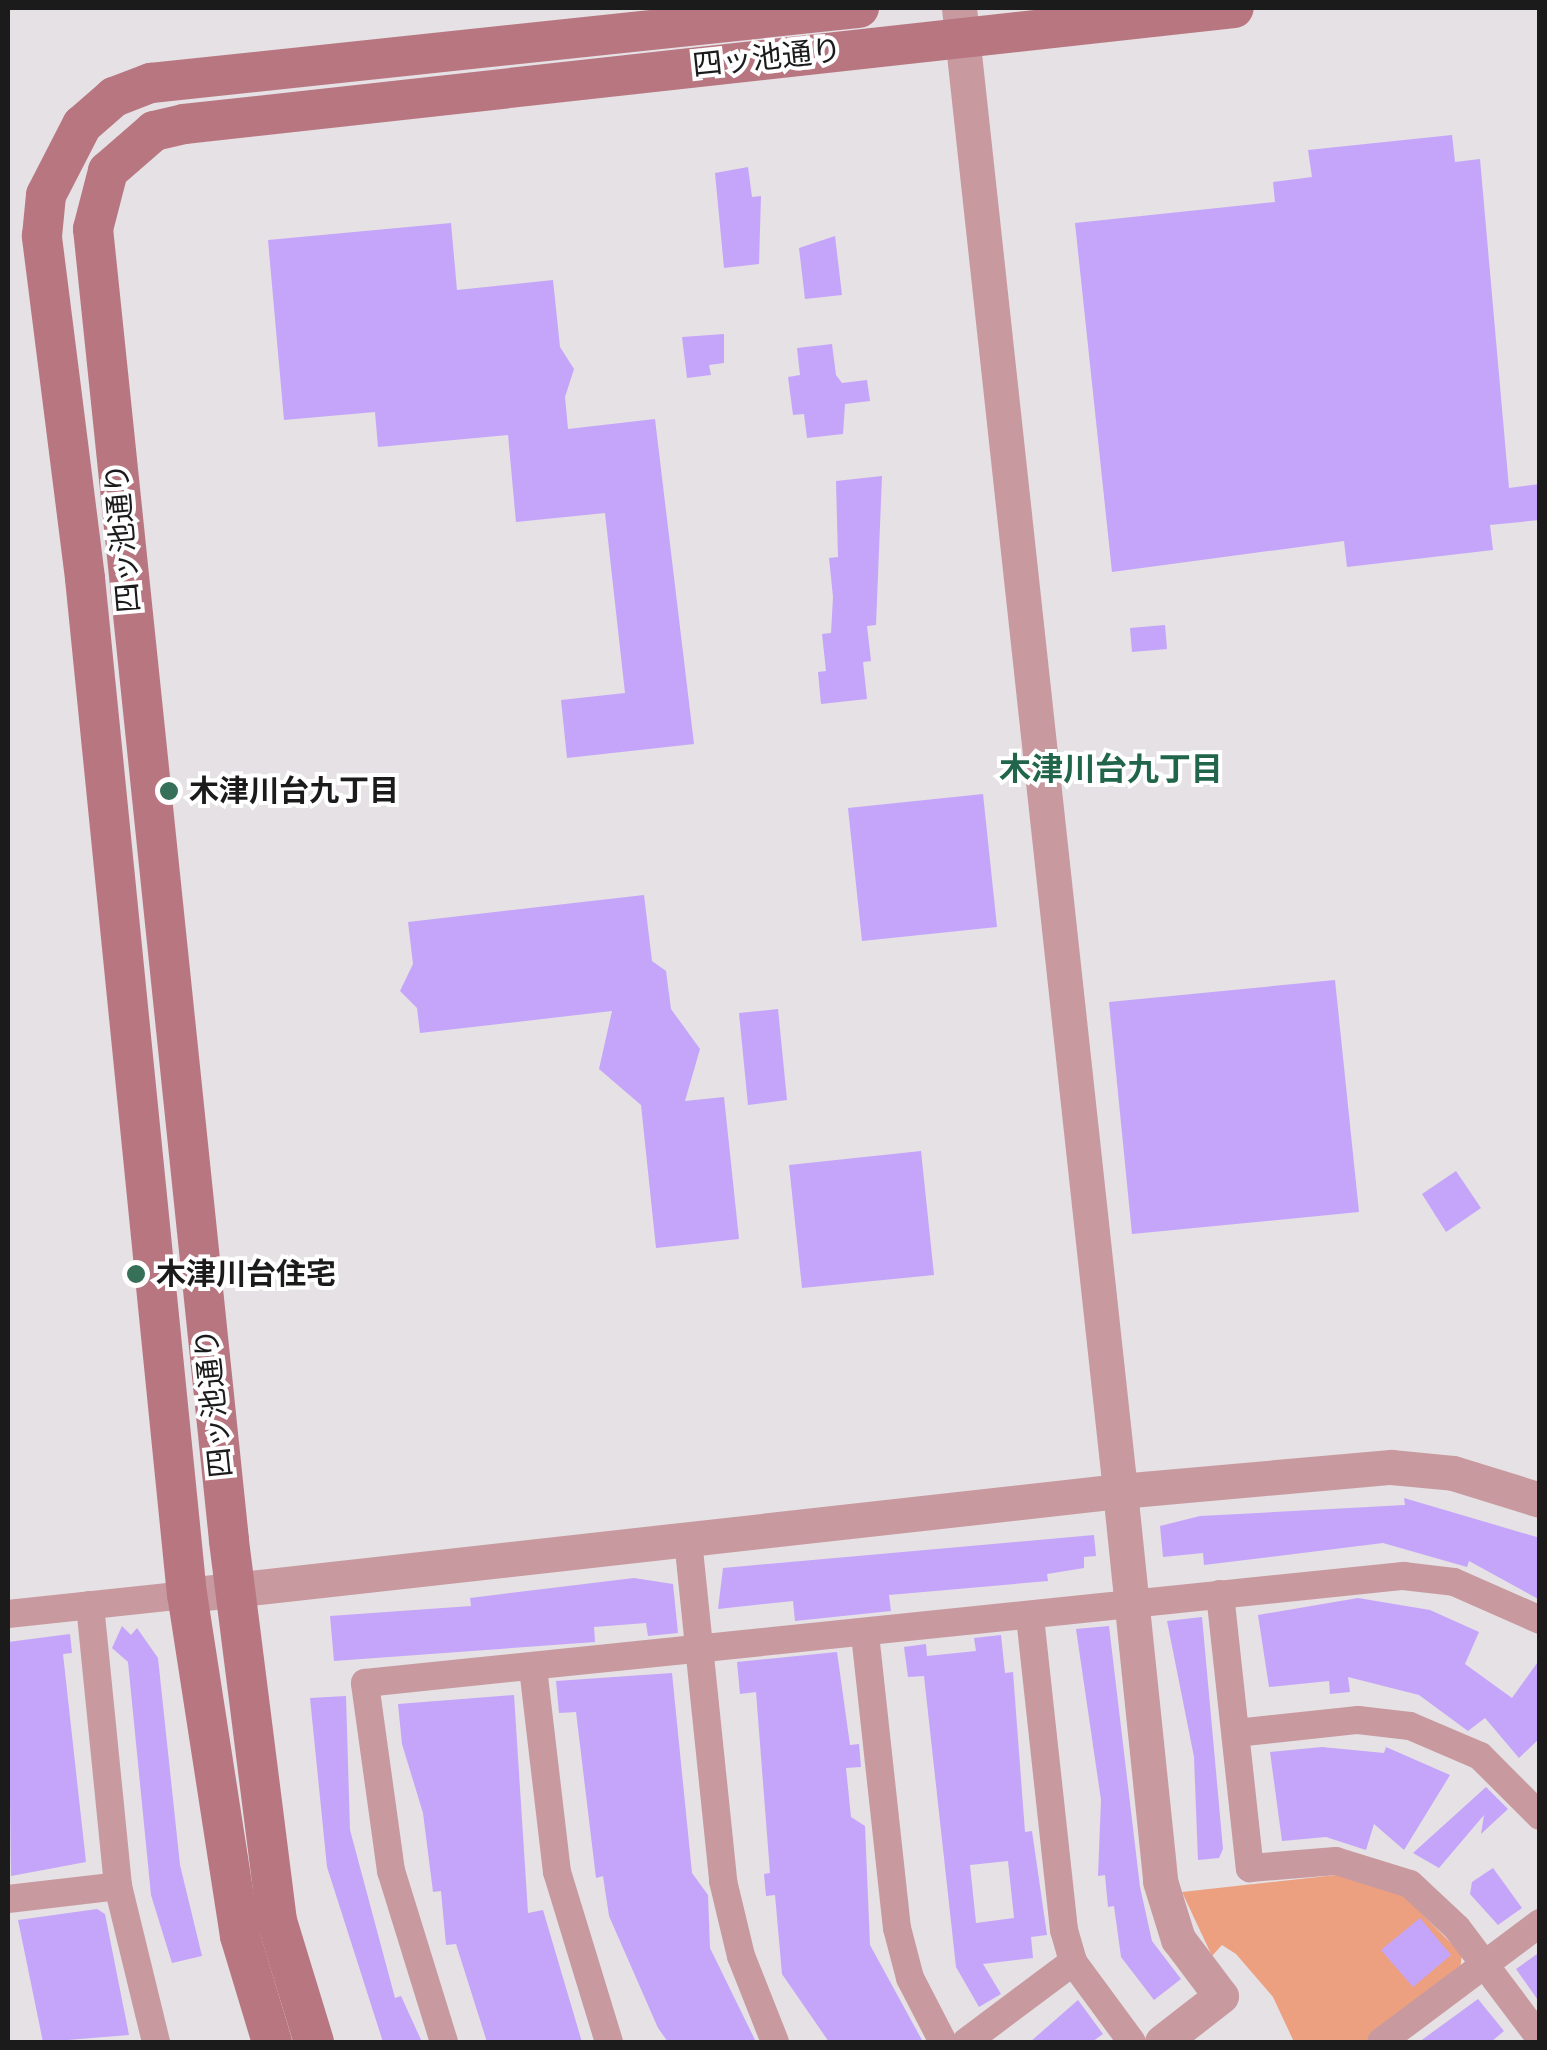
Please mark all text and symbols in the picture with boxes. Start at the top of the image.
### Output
street label: 四ッ池通り [691,32,843,84]
street label: 四ッ池通り [99,462,147,614]
district label: 木津川台九丁目 [999,750,1223,788]
place label: 木津川台九丁目 [189,773,399,809]
marker: 木津川台九丁目 [158,780,180,802]
place label: 木津川台住宅 [156,1256,336,1292]
marker: 木津川台住宅 [125,1263,147,1285]
street label: 四ッ池通り [188,1327,240,1479]

